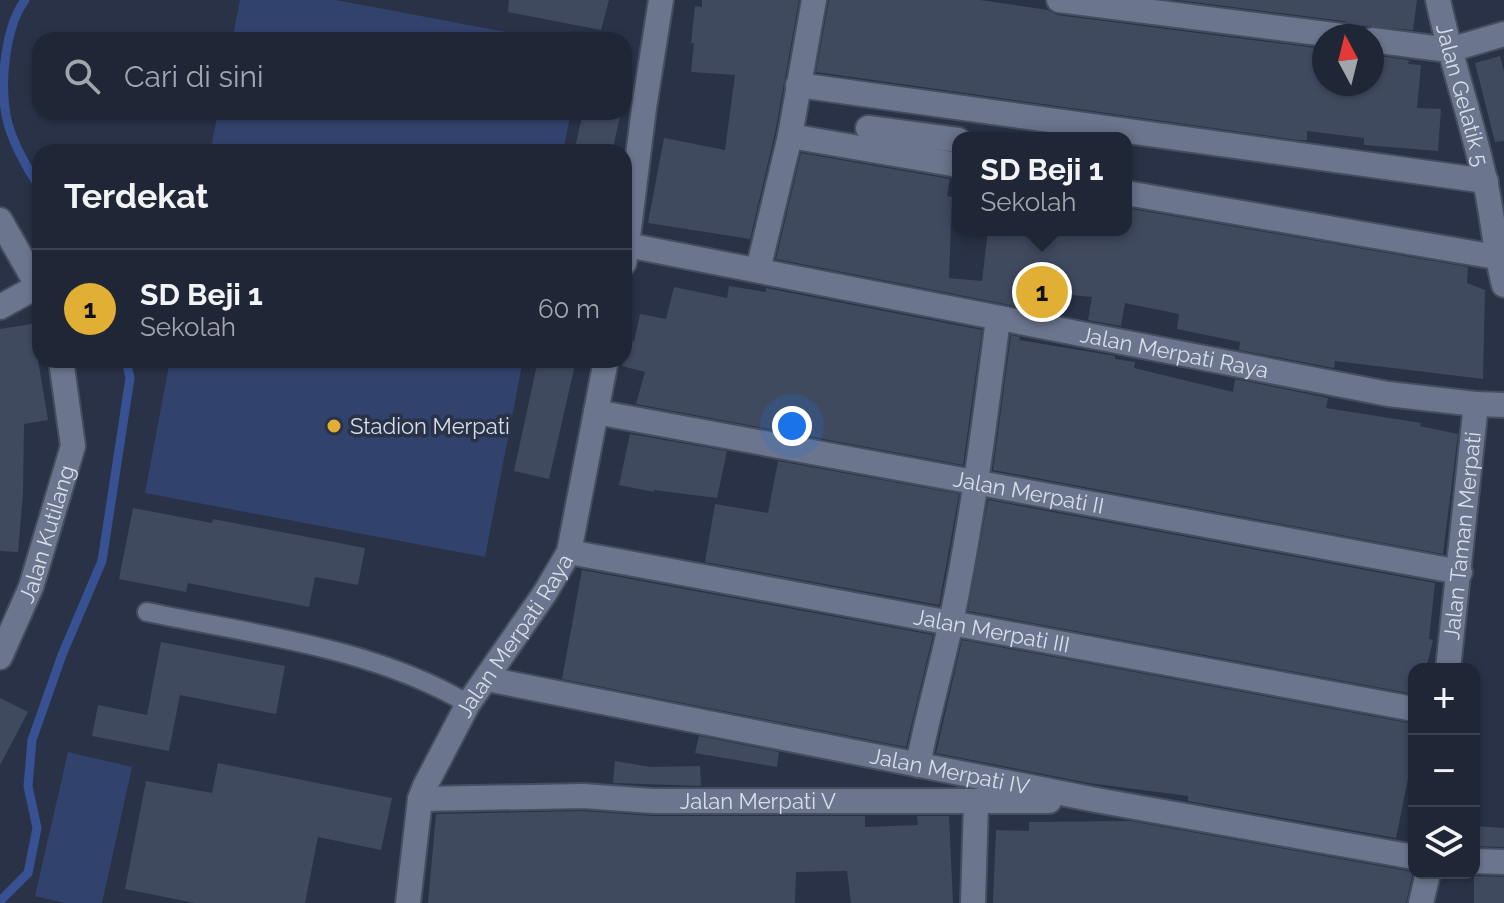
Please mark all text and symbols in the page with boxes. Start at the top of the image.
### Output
street label: Jalan Gelatik 5 [1431,21,1494,169]
north arrow [1312,24,1384,96]
search box [32,32,632,120]
icon: search [60,54,104,98]
text: Cari di sini [124,59,264,94]
popup [952,132,1132,236]
text: SD Beji 1 [981,152,1103,187]
text: Terdekat [64,176,209,216]
text: Sekolah [981,187,1077,217]
pin: 1 [1016,262,1068,322]
text: SD Beji 1 [140,277,263,312]
text: 1 [84,294,96,324]
text: 60 m [538,294,600,324]
text: Sekolah [140,312,236,342]
street label: Jalan Merpati Raya [1078,321,1271,383]
your location [772,406,812,446]
place label: Stadion Merpati [350,413,510,439]
marker: Stadion Merpati [325,417,343,435]
street label: Jalan Taman Merpati [1438,430,1486,641]
street label: Jalan Kutilang [13,462,80,607]
street label: Jalan Merpati II [951,465,1106,519]
street label: Jalan Merpati Raya [450,549,578,721]
street label: Jalan Merpati III [912,603,1072,658]
map controls [1408,663,1480,879]
button: + [1408,663,1480,735]
button: − [1408,735,1480,807]
street label: Jalan Merpati IV [868,742,1032,800]
street label: Jalan Merpati V [680,788,836,814]
button: layers [1408,807,1480,879]

